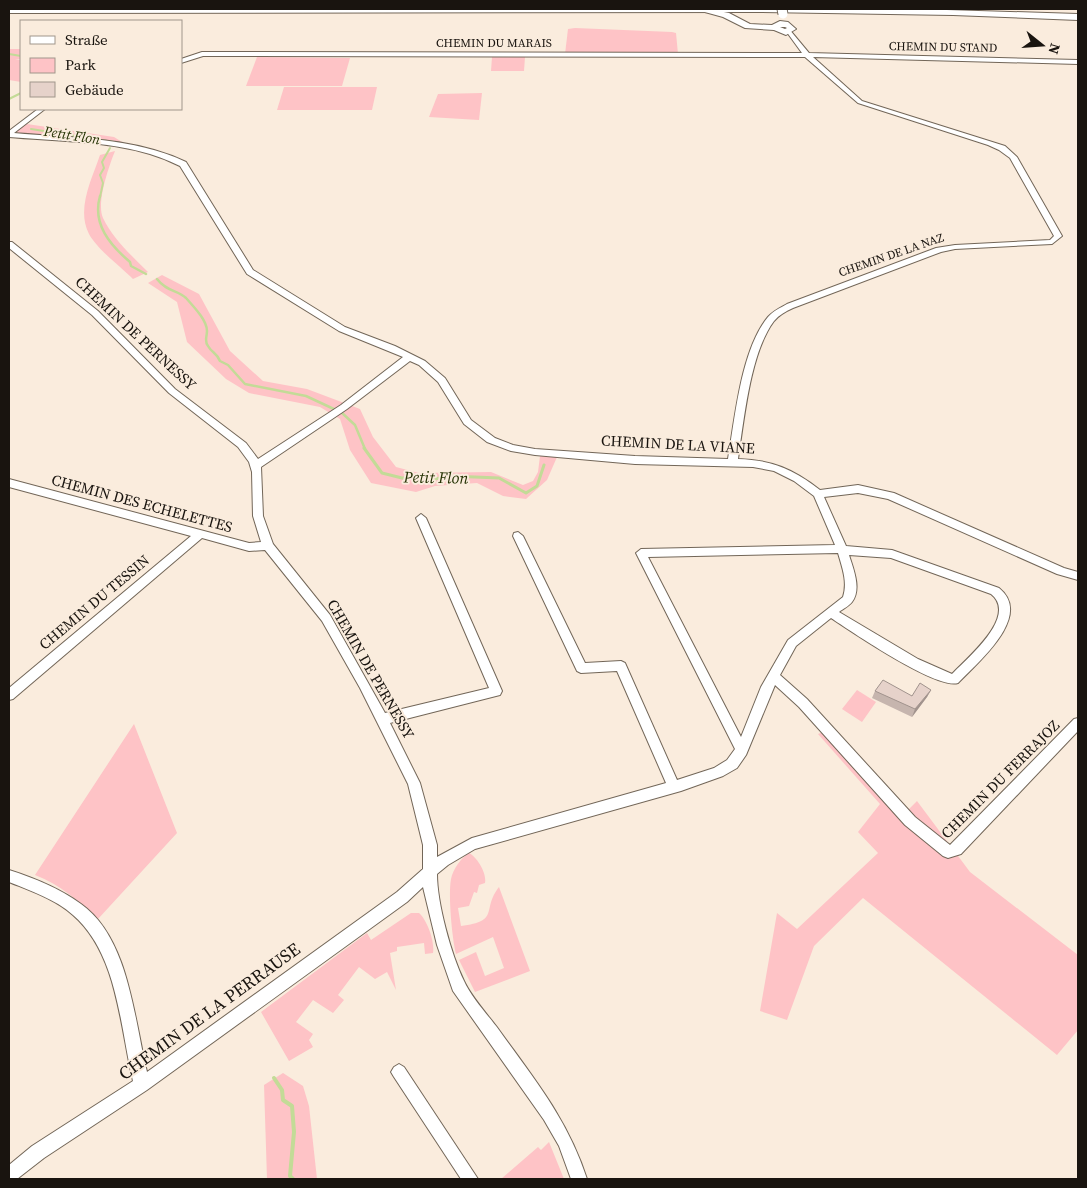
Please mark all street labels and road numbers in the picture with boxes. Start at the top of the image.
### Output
street label: CHEMIN DU MARAIS [436,35,552,51]
street label: CHEMIN DU STAND [889,38,997,56]
street label: CHEMIN DE LA NAZ [836,229,946,281]
street label: CHEMIN DE PERNESSY [71,271,201,395]
street label: CHEMIN DE LA VIANE [601,429,755,459]
street label: CHEMIN DES ECHELETTES [49,469,235,537]
street label: CHEMIN DU TESSIN [34,550,154,654]
street label: CHEMIN DE PERNESSY [322,595,420,743]
street label: CHEMIN DU FERRAJOZ [936,715,1064,843]
street label: CHEMIN DE LA PERRAUSE [113,936,305,1086]

